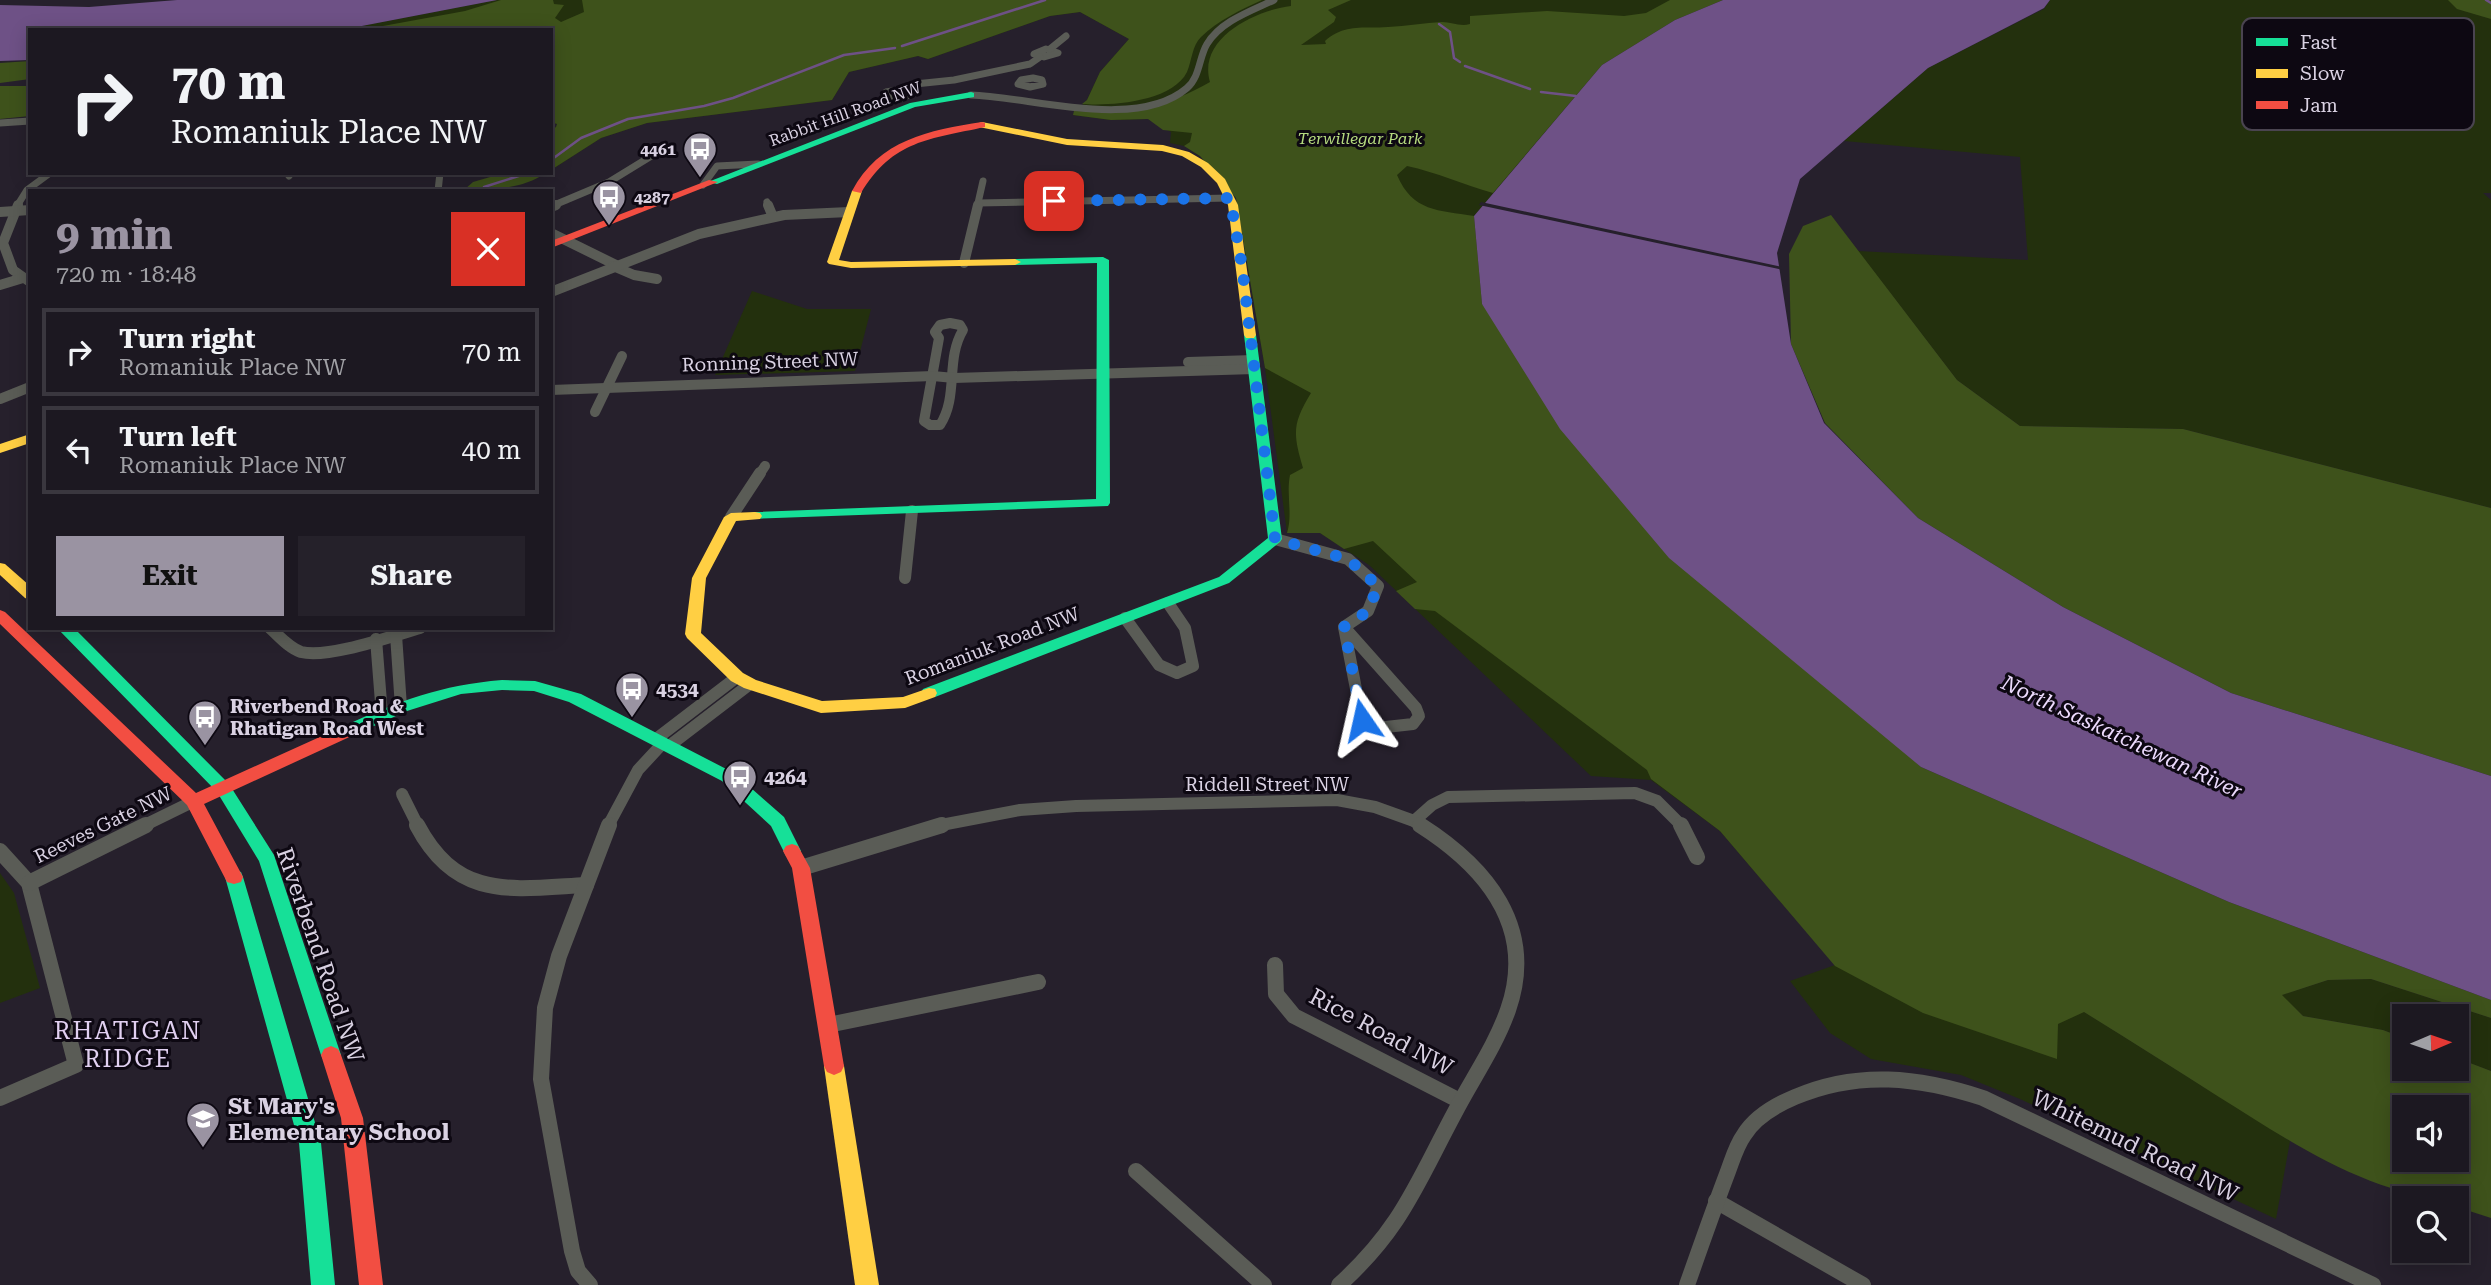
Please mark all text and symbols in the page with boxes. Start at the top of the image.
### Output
legend [2242,18,2474,130]
text: Fast [2300,31,2337,54]
text: 70 m [171,54,286,111]
icon: right [56,56,147,147]
text: Slow [2300,62,2345,85]
street label: Rabbit Hill Road NW [767,77,924,150]
text: Jam [2300,94,2338,117]
text: Romaniuk Place NW [171,113,487,151]
park label: Terwillegar Park [1298,129,1423,148]
bus stop icon: 4461 [681,130,719,179]
place label: 4461 [640,140,676,159]
pin [1024,171,1084,231]
bus stop icon: 4287 [590,178,628,227]
icon: arrive [1035,182,1073,220]
place label: 4287 [634,188,670,207]
text: 9 min [56,210,173,259]
button: close [451,212,525,286]
text: 720 m · 18:48 [56,261,196,288]
text: Turn right [119,324,255,354]
icon: right [60,333,98,371]
text: 70 m [462,337,521,367]
street label: Ronning Street NW [681,347,859,377]
text: Romaniuk Place NW [119,354,346,381]
text: Turn left [119,422,237,452]
icon: left [60,431,98,469]
text: 40 m [462,435,521,465]
text: Romaniuk Place NW [119,452,346,479]
button: Exit [56,536,284,616]
button: Share [298,536,525,616]
street label: Romaniuk Road NW [901,602,1083,690]
bus stop icon: 4534 [613,670,651,719]
water label: North Saskatchewan River [1997,670,2246,803]
place label: 4534 [656,678,699,701]
position arrow [1325,683,1399,757]
place label: Riverbend Road & Rhatigan Road West [230,695,424,740]
bus stop icon: Riverbend Road & Rhatigan Road West [186,698,224,747]
bus stop icon: 4264 [721,758,759,807]
place label: 4264 [764,766,807,789]
street label: Riddell Street NW [1185,773,1350,796]
street label: Reeves Gate NW [30,781,176,868]
street label: Riverbend Road NW [271,844,370,1066]
street label: Rice Road NW [1305,983,1458,1081]
north arrow [2392,1004,2469,1082]
map controls [2392,1004,2469,1263]
district label: RHATIGAN RIDGE [54,1017,202,1073]
street label: Whitemud Road NW [2027,1084,2243,1208]
place label: St Mary's Elementary School [228,1093,450,1146]
button: sound [2392,1095,2469,1172]
school or university icon: St Mary's Elementary School [184,1100,222,1149]
button: search [2392,1186,2469,1263]

